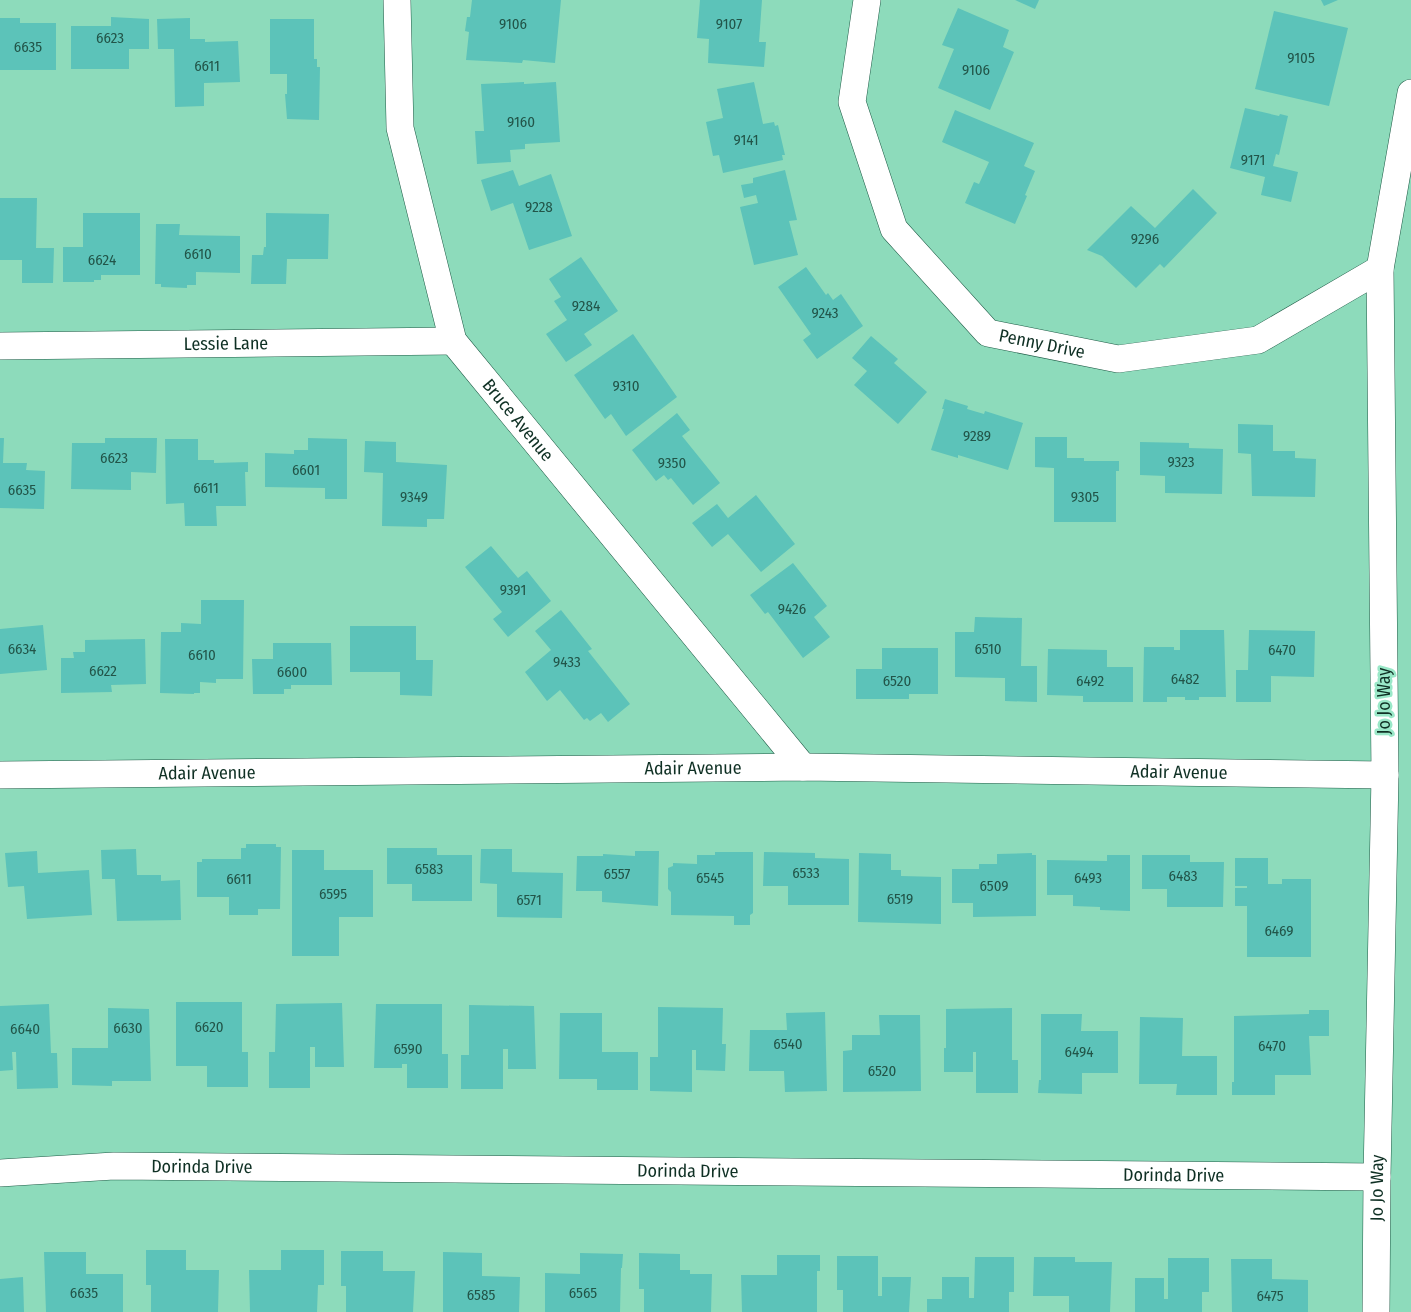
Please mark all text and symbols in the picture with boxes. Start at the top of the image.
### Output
house number: 9106 [499,15,527,33]
house number: 9107 [716,15,742,33]
house number: 6623 [96,29,124,47]
house number: 6635 [14,38,42,56]
house number: 9105 [1287,49,1315,67]
house number: 6611 [194,57,220,75]
house number: 9106 [962,61,990,79]
house number: 9160 [507,113,535,131]
house number: 9141 [733,131,759,149]
house number: 9171 [1241,151,1265,169]
house number: 9228 [525,198,553,216]
house number: 9296 [1131,230,1159,248]
house number: 6610 [184,245,212,263]
house number: 6624 [88,251,116,269]
house number: 9284 [572,297,600,315]
house number: 9243 [811,304,839,322]
street label: Penny Drive [997,324,1087,363]
street label: Lessie Lane [184,332,268,355]
street label: Bruce Avenue [478,374,558,466]
house number: 9310 [612,377,640,395]
house number: 9289 [963,427,991,445]
house number: 6623 [100,449,128,467]
house number: 9323 [1168,453,1195,471]
house number: 9350 [658,454,686,472]
house number: 6601 [292,461,320,479]
house number: 6611 [193,479,219,497]
house number: 6635 [8,481,36,499]
house number: 9349 [400,488,428,506]
house number: 9305 [1071,488,1099,506]
house number: 9391 [500,581,526,599]
house number: 9426 [778,600,806,618]
house number: 6634 [8,640,36,658]
house number: 6510 [974,640,1002,658]
house number: 6470 [1268,641,1296,659]
house number: 6610 [188,646,216,664]
house number: 9433 [553,653,581,671]
house number: 6622 [89,662,117,680]
house number: 6600 [277,663,307,681]
street label: Jo Jo Way [1373,668,1395,734]
house number: 6482 [1171,670,1200,688]
house number: 6520 [883,672,911,690]
house number: 6492 [1076,672,1104,690]
street label: Adair Avenue [644,757,742,780]
street label: Adair Avenue [158,761,256,784]
street label: Adair Avenue [1130,761,1228,784]
house number: 6583 [415,860,443,878]
house number: 6533 [792,864,820,882]
house number: 6557 [604,865,630,883]
house number: 6483 [1169,867,1198,885]
house number: 6545 [696,869,724,887]
house number: 6493 [1074,869,1102,887]
house number: 6611 [226,870,252,888]
house number: 6509 [979,877,1009,895]
house number: 6595 [319,885,347,903]
house number: 6519 [887,890,913,908]
house number: 6571 [516,891,542,909]
house number: 6469 [1264,922,1294,940]
house number: 6620 [194,1018,224,1036]
house number: 6630 [113,1019,143,1037]
house number: 6640 [10,1020,40,1038]
house number: 6540 [773,1035,803,1053]
house number: 6470 [1258,1037,1286,1055]
house number: 6590 [393,1040,423,1058]
house number: 6494 [1065,1043,1093,1061]
house number: 6520 [868,1062,896,1080]
street label: Jo Jo Way [1366,1154,1388,1221]
street label: Dorinda Drive [151,1155,253,1178]
street label: Dorinda Drive [637,1160,739,1182]
street label: Dorinda Drive [1123,1164,1225,1187]
house number: 6635 [70,1284,98,1302]
house number: 6565 [569,1284,597,1302]
house number: 6585 [467,1286,495,1304]
house number: 6475 [1256,1287,1284,1305]

